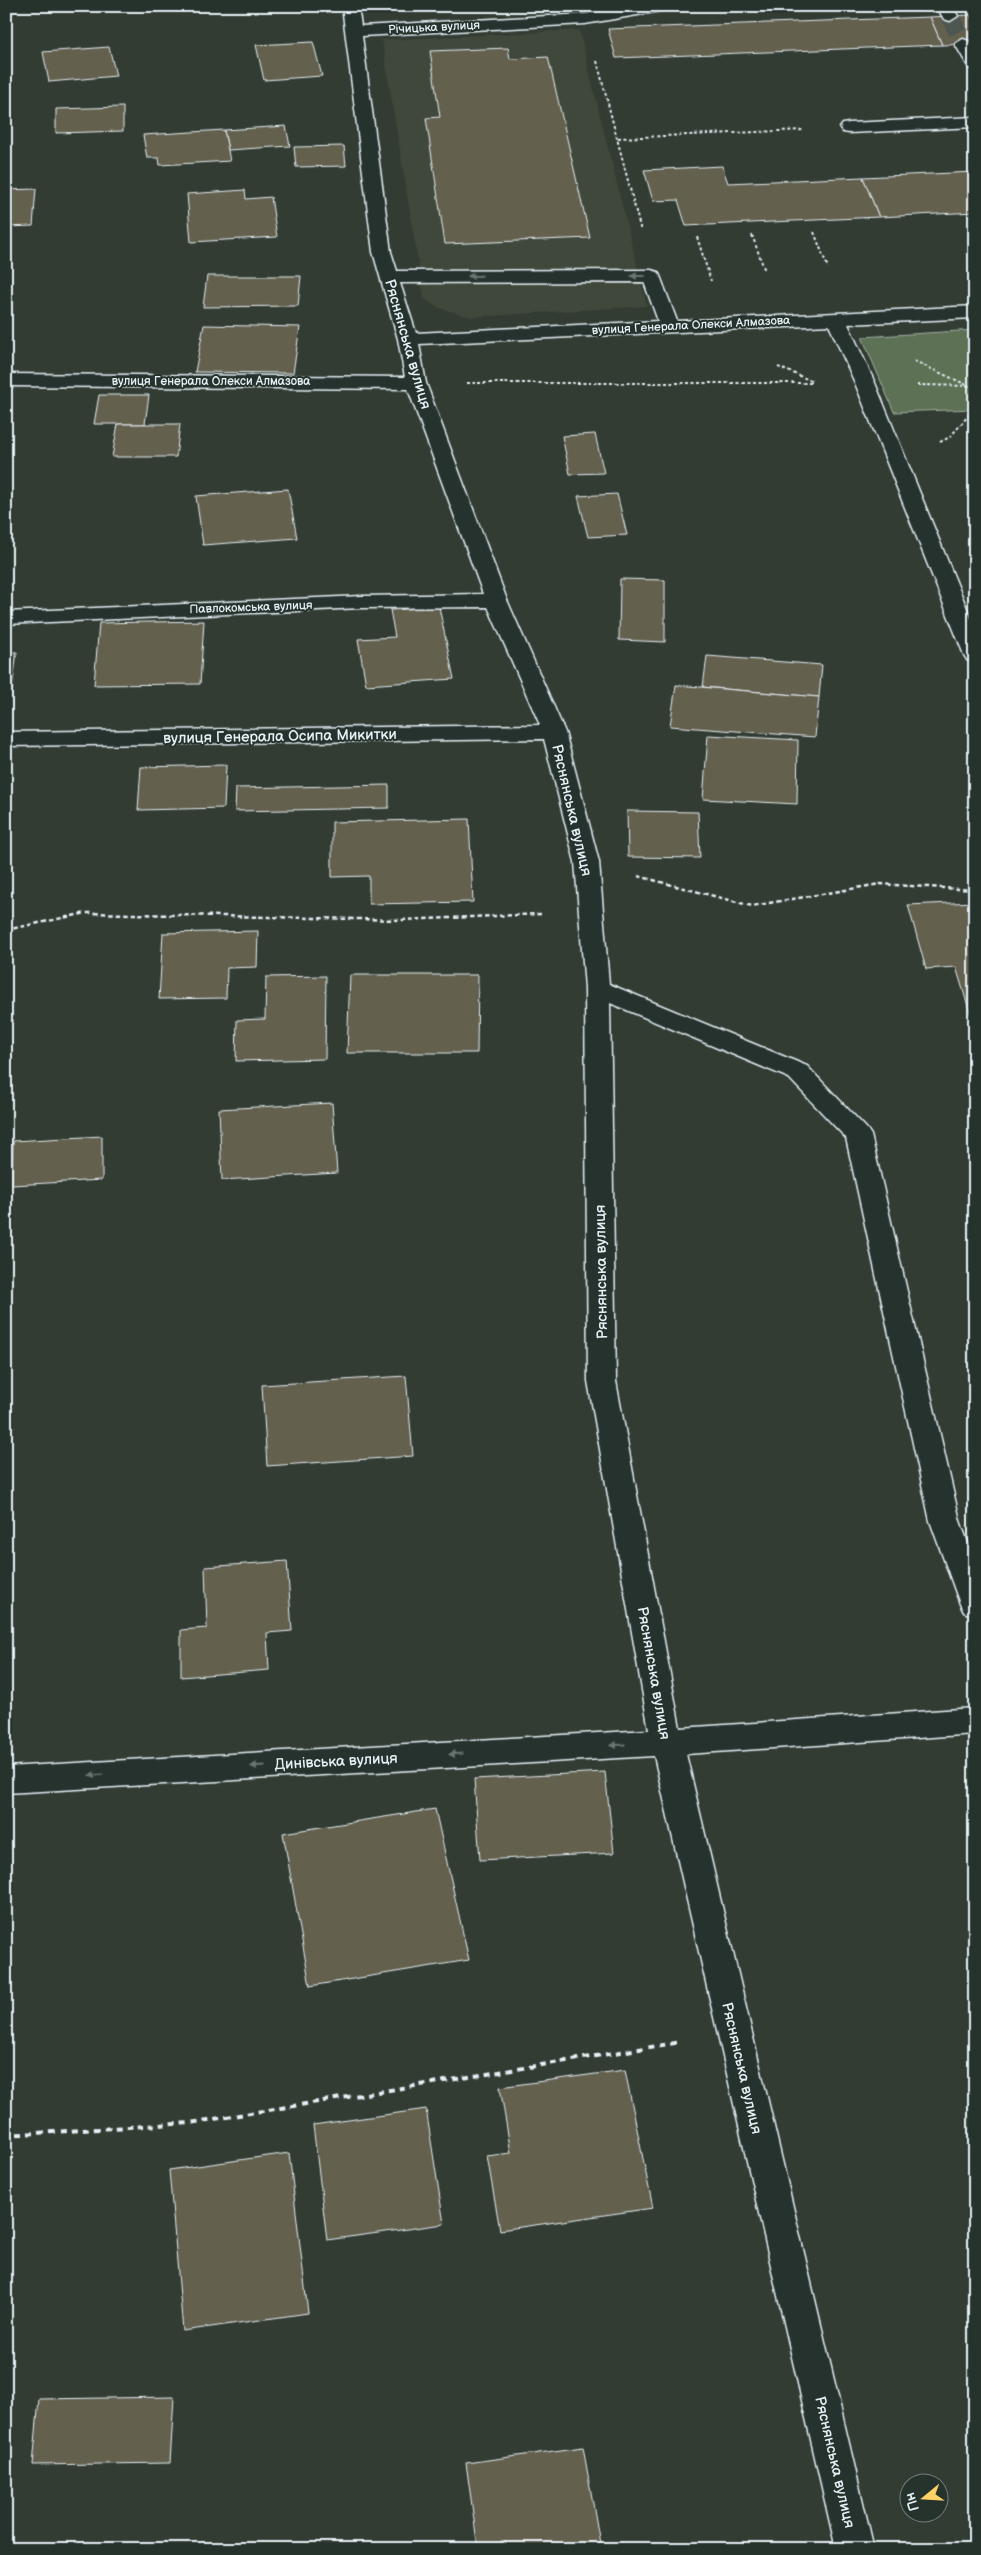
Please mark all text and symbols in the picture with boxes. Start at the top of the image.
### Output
street label: Річицька вулиця [388,18,481,37]
one-way arrow [630,271,646,279]
one-way arrow [467,272,483,280]
street label: Ряснянська вулиця [380,277,435,412]
street label: вулиця Генерала Олекси Алмазова [591,313,791,338]
street label: вулиця Генерала Олекси Алмазова [112,374,310,389]
street label: Павлокомська вулиця [189,598,313,617]
street label: вулиця Генерала Осипа Микитки [163,725,397,748]
street label: Ряснянська вулиця [547,742,596,878]
street label: Ряснянська вулиця [591,1204,612,1340]
street label: Ряснянська вулиця [632,1605,675,1741]
one-way arrow [610,1741,626,1749]
street label: Динівська вулиця [274,1749,398,1774]
one-way arrow [447,1751,463,1759]
one-way arrow [250,1762,266,1770]
one-way arrow [88,1772,104,1780]
street label: Ряснянська вулиця [717,2000,766,2136]
street label: Ряснянська вулиця [810,2394,859,2530]
north arrow [898,2472,948,2522]
text: Пн [901,2490,923,2513]

